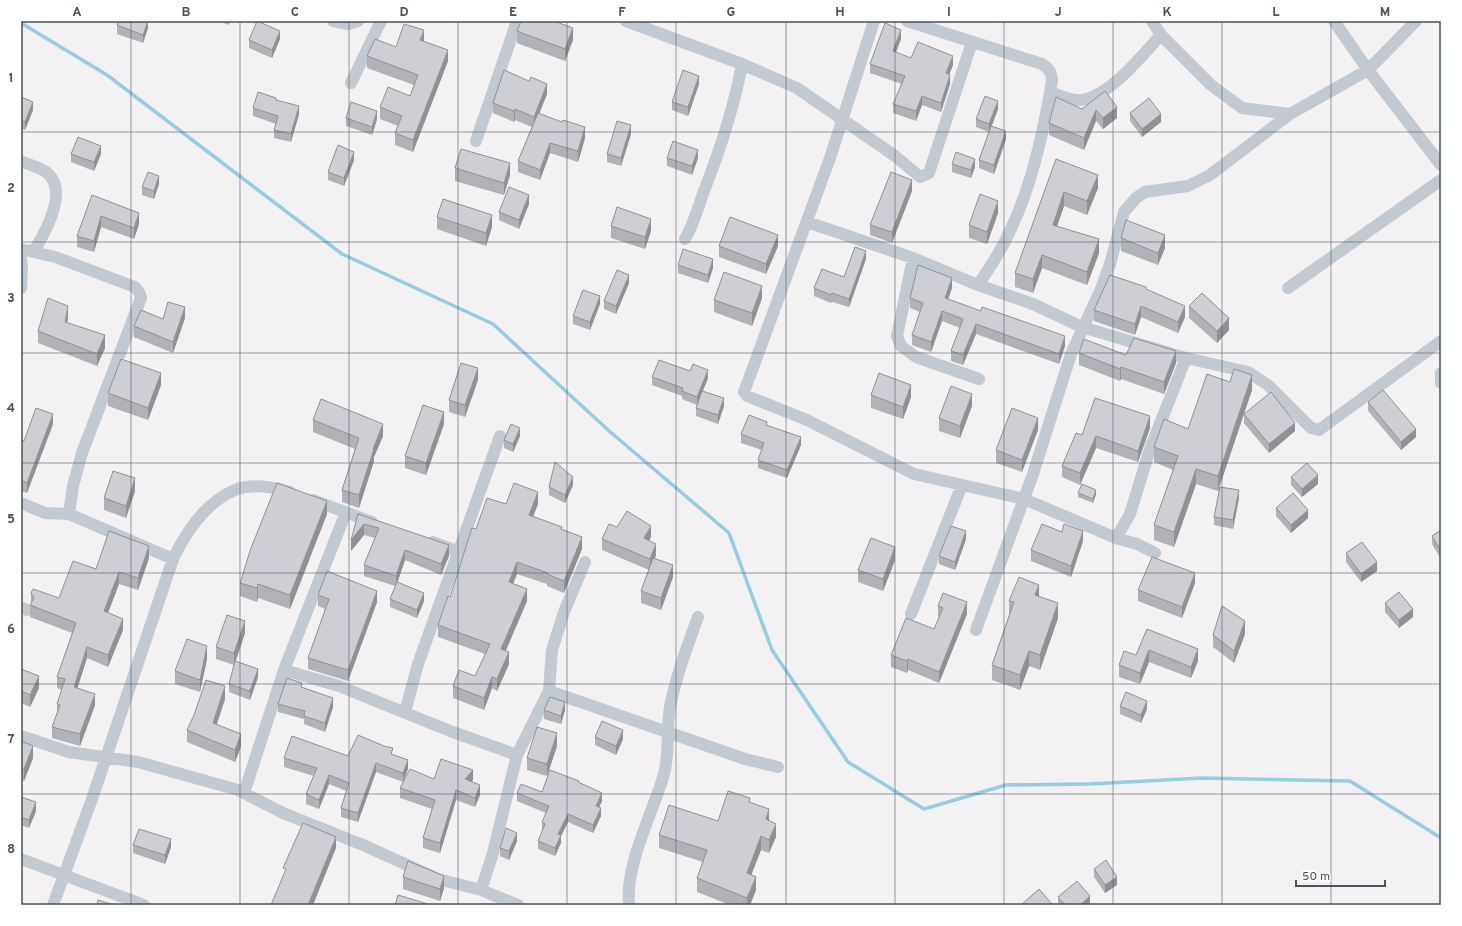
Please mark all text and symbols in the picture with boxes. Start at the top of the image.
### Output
text: A [72,5,82,21]
text: B [182,5,191,21]
text: C [291,5,299,21]
text: D [399,5,409,21]
text: E [509,5,517,21]
text: F [618,5,626,21]
text: G [727,5,736,21]
text: H [835,5,845,21]
text: I [947,5,951,21]
text: J [1054,5,1062,21]
text: K [1162,5,1172,21]
text: L [1272,5,1280,21]
text: M [1380,5,1390,21]
text: 1 [8,71,14,87]
text: 2 [7,181,15,197]
text: 3 [7,291,15,307]
text: 4 [7,401,15,417]
text: 5 [7,512,15,528]
text: 6 [7,622,15,638]
text: 7 [8,732,15,748]
text: 8 [7,842,15,858]
scale bar [1296,862,1385,888]
text: 50 m [1302,869,1330,885]

